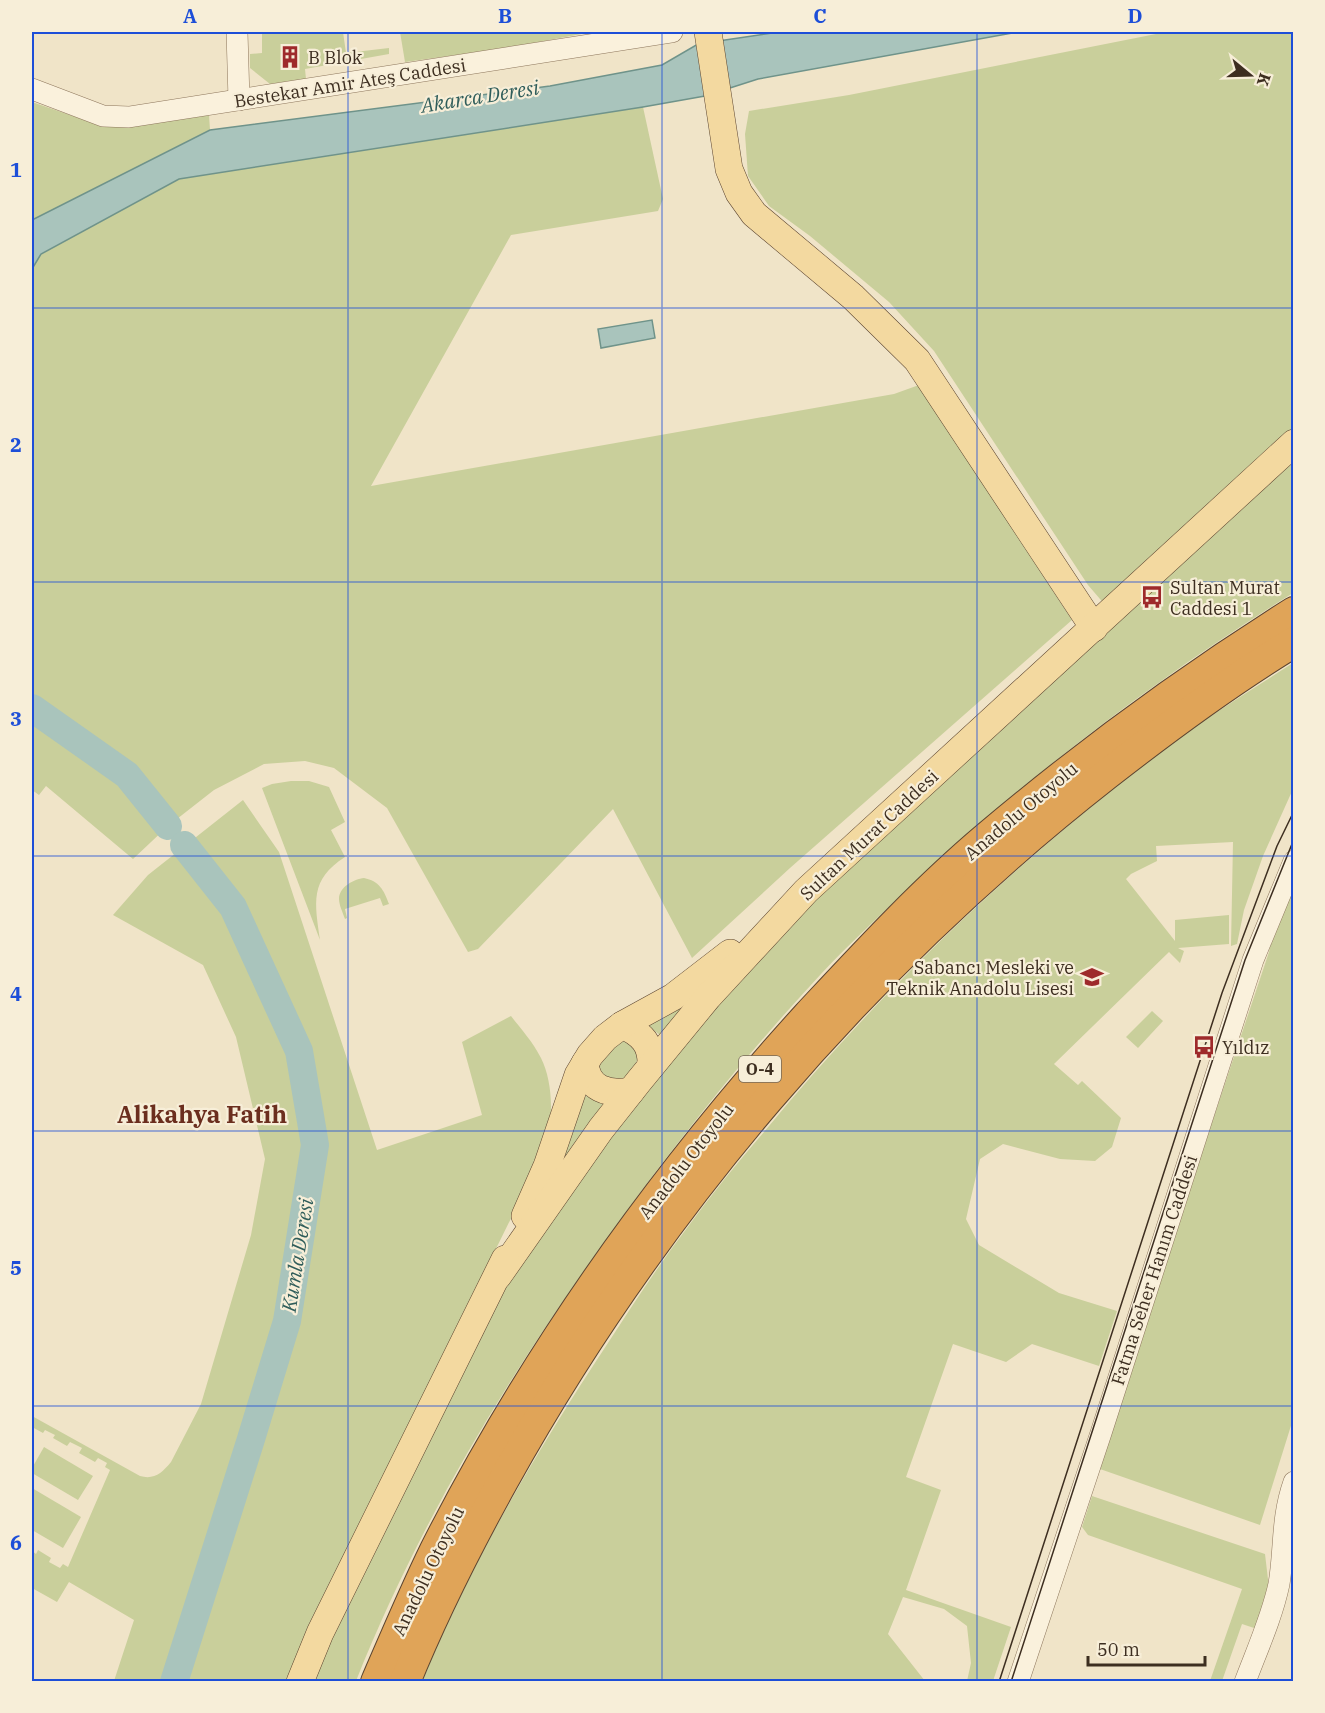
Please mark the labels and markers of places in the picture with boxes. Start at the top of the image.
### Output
building icon: B Blok [277,44,303,70]
place label: B Blok [308,46,363,69]
place label: Sultan Murat Caddesi 1 [1170,576,1280,620]
bus stop icon: Sultan Murat Caddesi 1 [1139,584,1165,610]
place label: Sabancı Mesleki ve Teknik Anadolu Lisesi [886,956,1074,1000]
school or university icon: Sabancı Mesleki ve Teknik Anadolu Lisesi [1079,964,1105,990]
bus stop icon: Yıldız [1191,1034,1217,1060]
place label: Yıldız [1222,1036,1269,1059]

